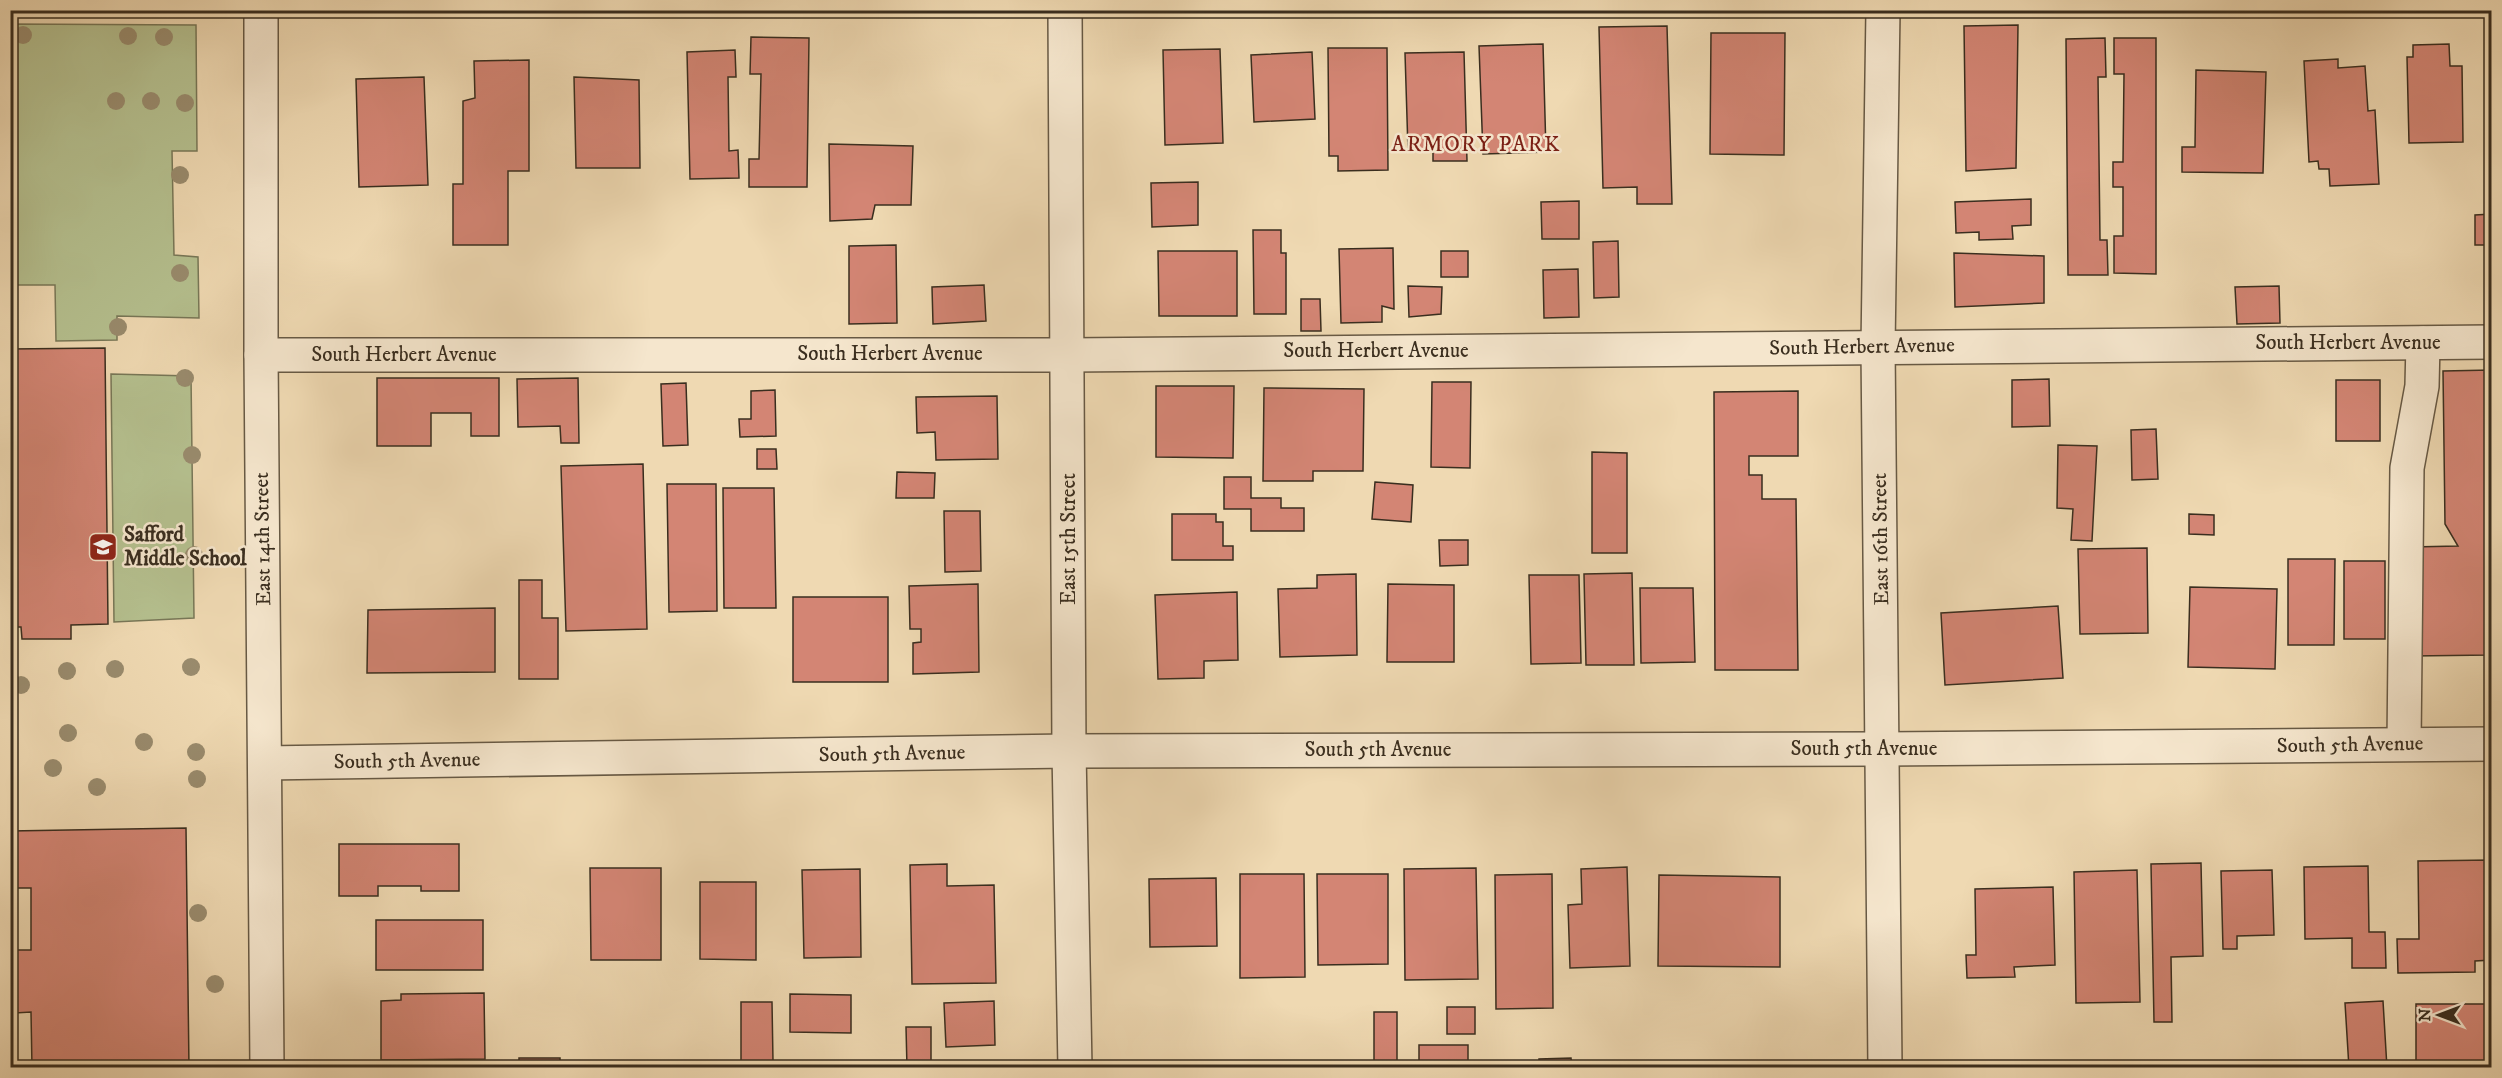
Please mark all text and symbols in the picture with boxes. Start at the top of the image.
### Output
district label: ARMORY PARK [1391,131,1561,158]
street label: South Herbert Avenue [2255,330,2441,356]
street label: South Herbert Avenue [1769,332,1955,362]
street label: South Herbert Avenue [1283,338,1469,364]
street label: South Herbert Avenue [797,341,983,367]
street label: South Herbert Avenue [311,342,497,368]
street label: East 14th Street [249,472,277,606]
street label: East 16th Street [1867,472,1895,605]
street label: East 15th Street [1056,473,1082,605]
place label: Safford Middle School [124,522,247,572]
school or university icon: Safford Middle School [87,531,119,563]
street label: South 5th Avenue [2276,731,2424,759]
street label: South 5th Avenue [1791,736,1938,762]
street label: South 5th Avenue [1305,737,1452,763]
street label: South 5th Avenue [818,740,966,768]
street label: South 5th Avenue [333,747,481,775]
north arrow [2409,985,2469,1045]
text: N [2415,1008,2435,1022]

